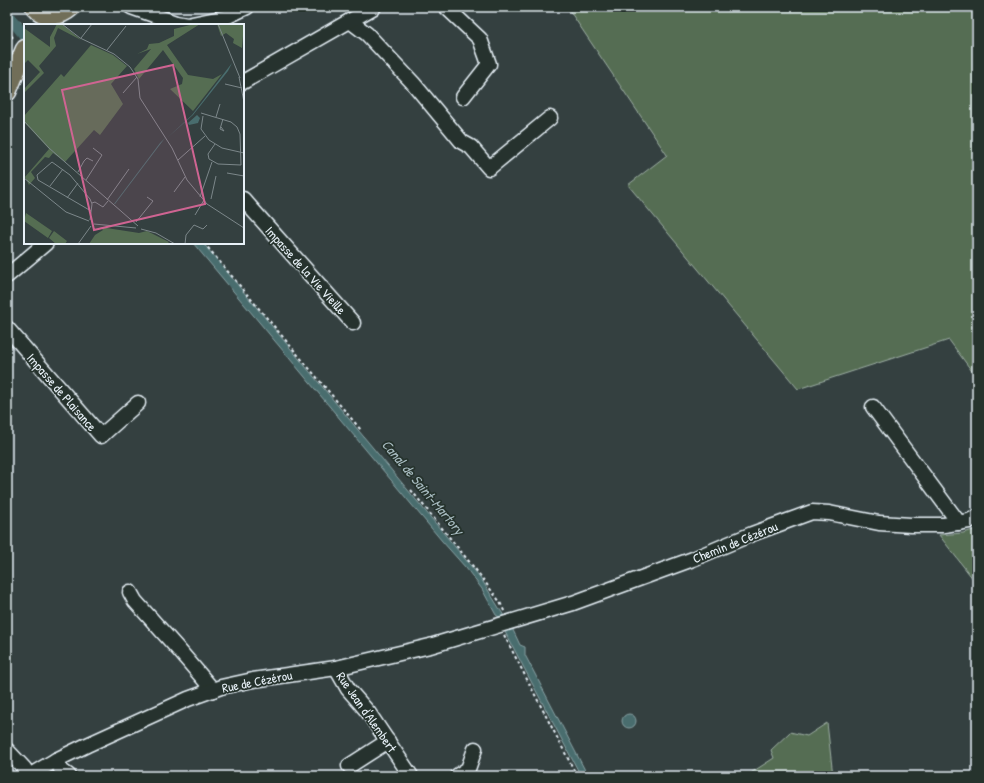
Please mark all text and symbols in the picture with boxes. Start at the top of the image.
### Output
inset map [24,24,244,244]
street label: Impasse de la Vie Vieille [262,222,350,318]
street label: Impasse de Plaisance [23,349,101,435]
water label: Canal de Saint-Martory [377,435,470,541]
street label: Chemin de Cézérou [690,517,780,567]
street label: Rue de Cézérou [220,665,294,697]
street label: Rue Jean d'Alembert [333,668,402,756]

